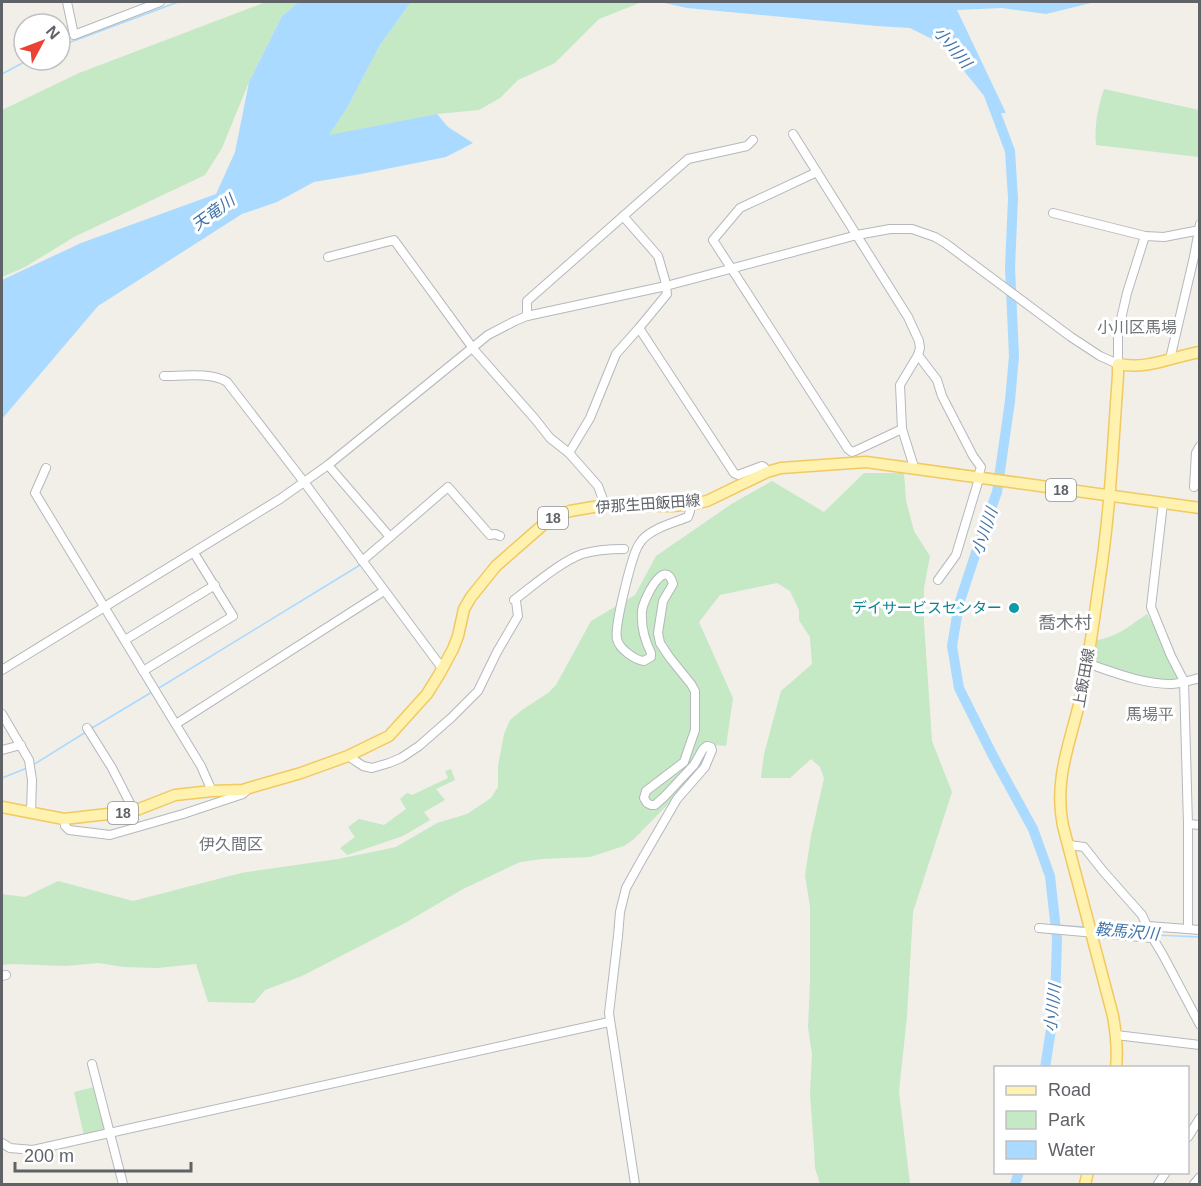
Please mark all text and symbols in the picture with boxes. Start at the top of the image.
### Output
north arrow [12,12,72,72]
text: N [43,23,63,42]
water label: 小川川 [931,23,976,73]
water label: 天竜川 [189,190,239,233]
district label: 小川区馬場 [1097,319,1177,336]
road number: 18 [1046,479,1076,501]
street label: 伊那生田飯田線 [595,491,701,516]
water label: 小川川 [969,504,1001,557]
road number: 18 [538,507,568,529]
place label: デイサービスセンター [852,599,1002,616]
marker: デイサービスセンター [1007,601,1021,615]
district label: 喬木村 [1038,613,1092,633]
street label: 上飯田線 [1070,647,1097,709]
district label: 馬場平 [1126,706,1174,723]
road number: 18 [108,802,138,824]
district label: 伊久間区 [199,836,263,853]
water label: 鞍馬沢川 [1094,920,1162,943]
water label: 小川川 [1042,981,1064,1033]
legend [994,1066,1189,1174]
text: Road [1048,1080,1091,1100]
text: Park [1048,1110,1086,1130]
scale bar [15,1135,190,1173]
text: Water [1048,1140,1095,1160]
text: 200 m [24,1146,74,1166]

